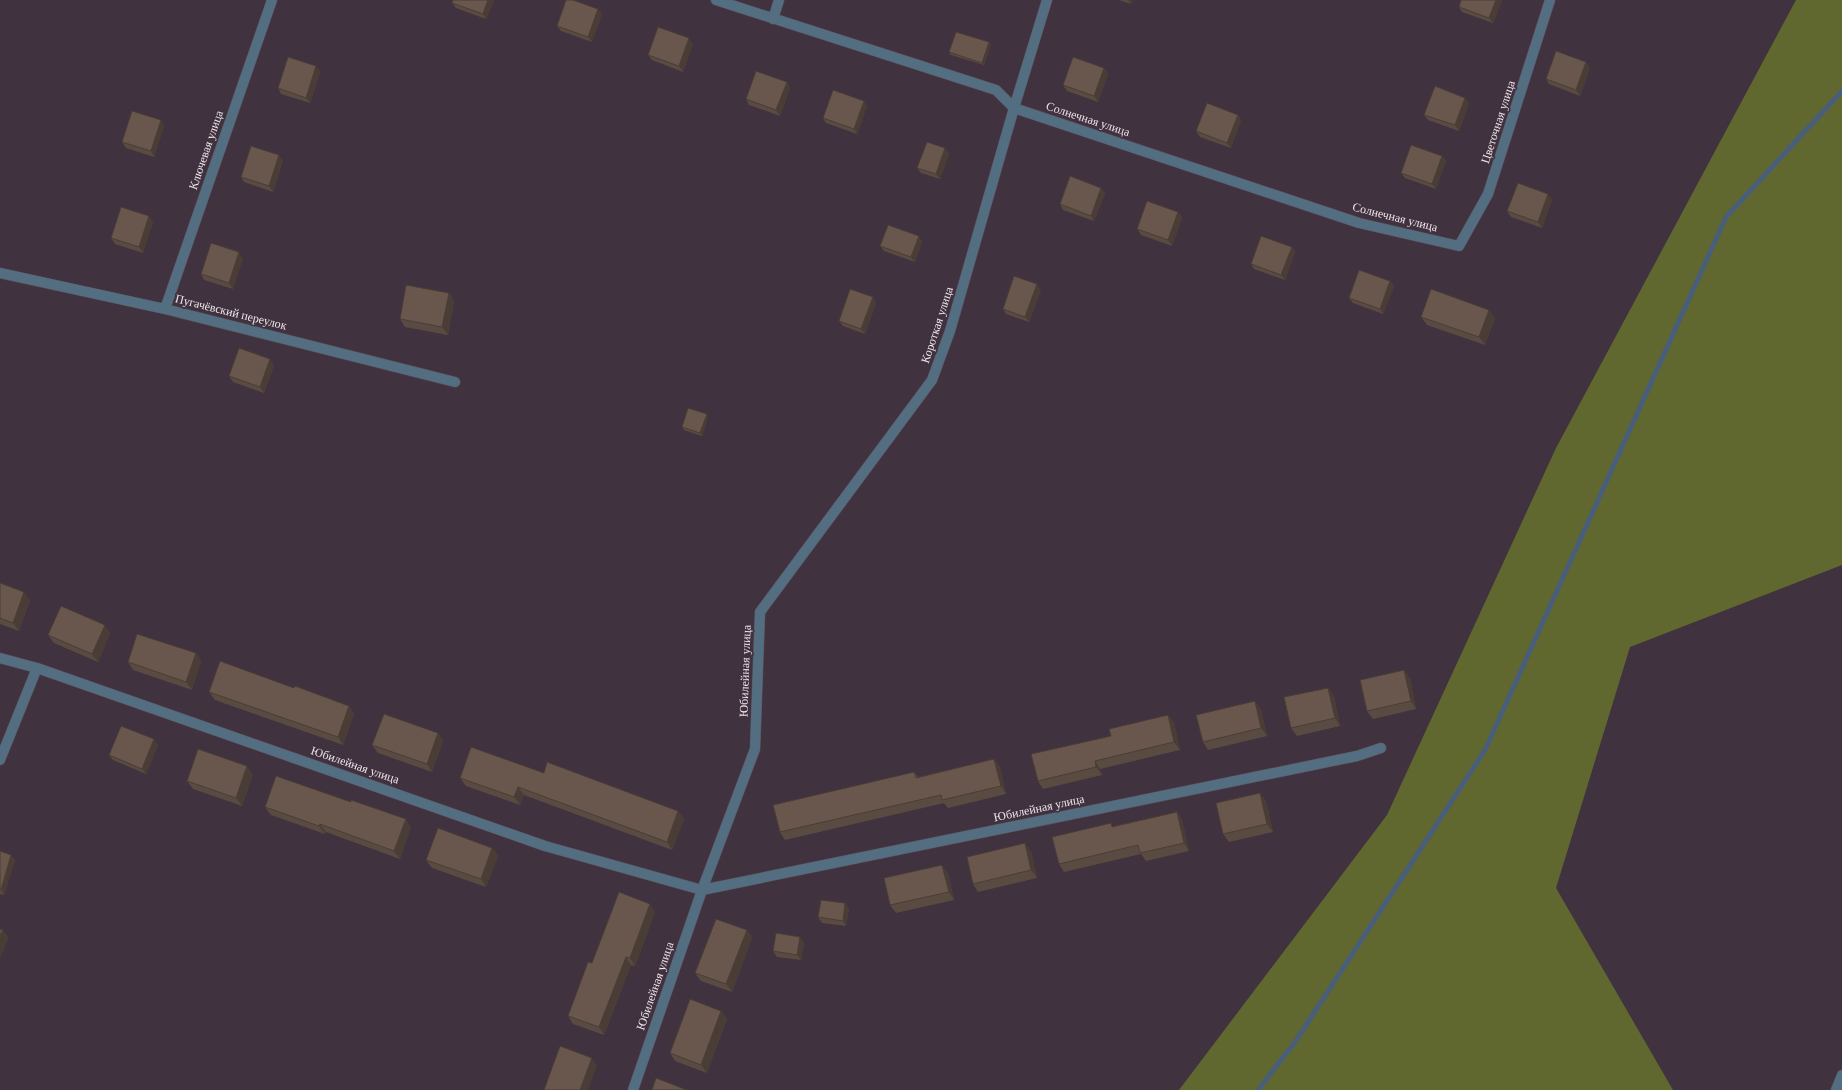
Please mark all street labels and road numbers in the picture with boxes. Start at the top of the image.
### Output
street label: Цветочная улица [1478,78,1518,165]
street label: Солнечная улица [1044,99,1132,139]
street label: Ключевая улица [186,108,226,191]
street label: Солнечная улица [1351,200,1440,235]
street label: Короткая улица [918,284,956,365]
street label: Пугачёвский переулок [174,291,288,333]
street label: Юбилейная улица [736,624,754,717]
street label: Юбилейная улица [309,743,402,787]
street label: Юбилейная улица [992,791,1086,824]
street label: Юбилейная улица [633,939,677,1032]

